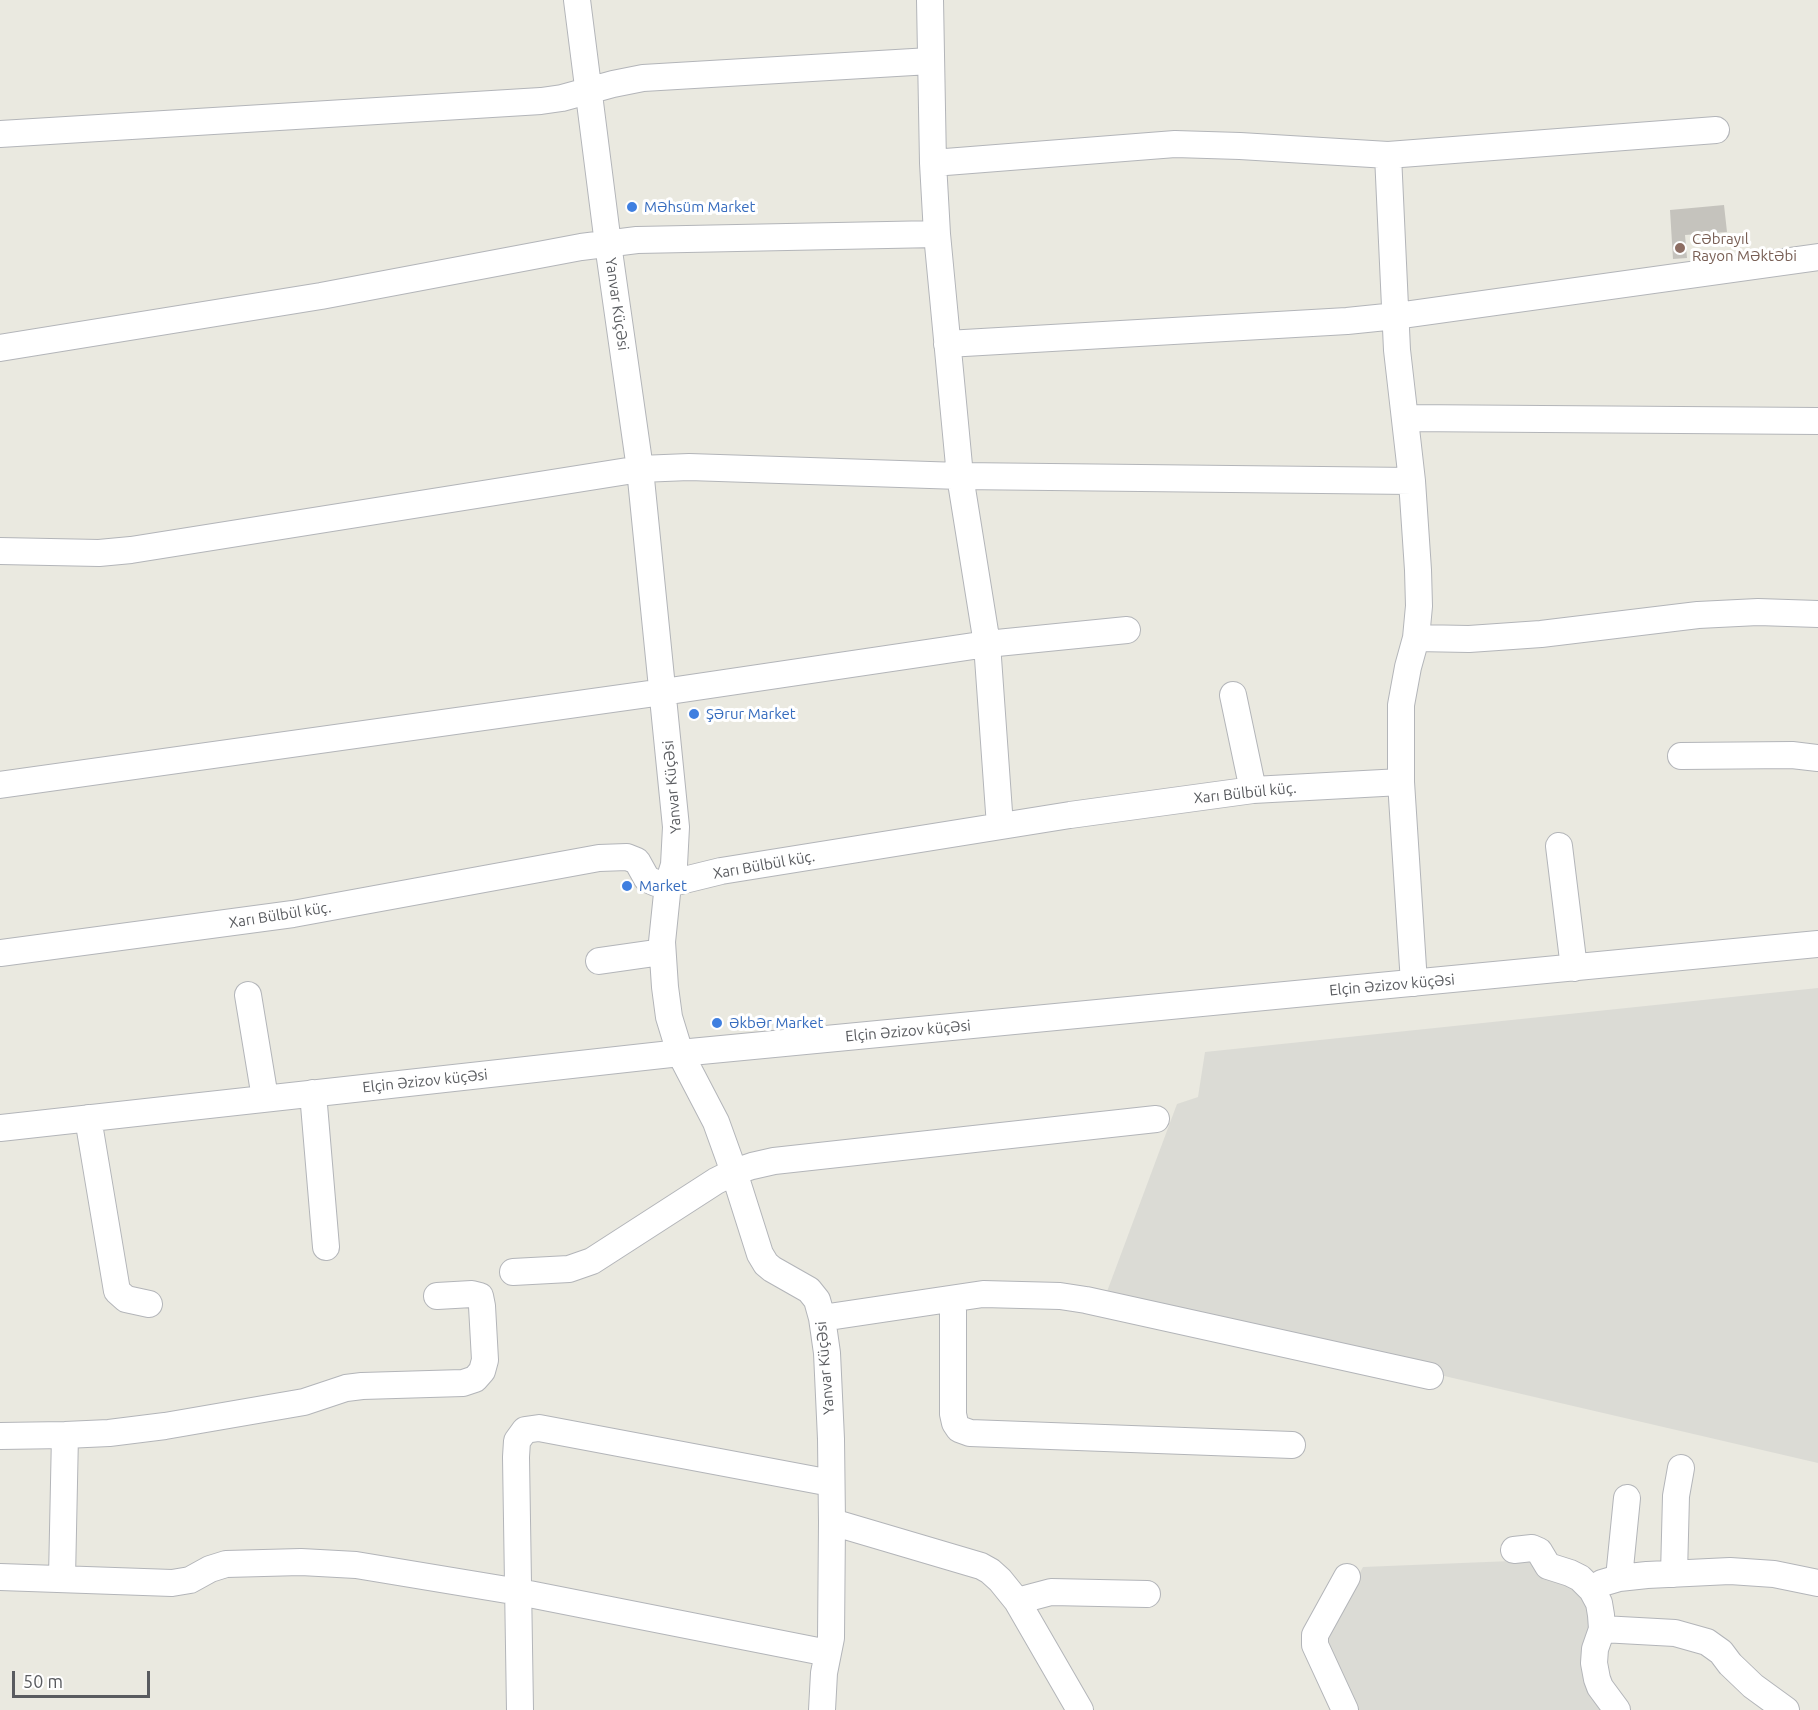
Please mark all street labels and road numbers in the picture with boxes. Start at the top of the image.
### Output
street label: Yanvar Küçəsi [602,256,632,352]
street label: Yanvar Küçəsi [659,740,685,834]
street label: Xarı Bülbül küç. [1193,779,1297,807]
street label: Xarı Bülbül küç. [712,847,816,883]
street label: Xarı Bülbül küç. [228,898,332,932]
street label: Elçin Əzizov küçəsi [1328,971,1456,999]
street label: Elçin Əzizov küçəsi [844,1017,972,1045]
street label: Elçin Əzizov küçəsi [361,1065,489,1097]
street label: Yanvar Küçəsi [812,1321,838,1415]

